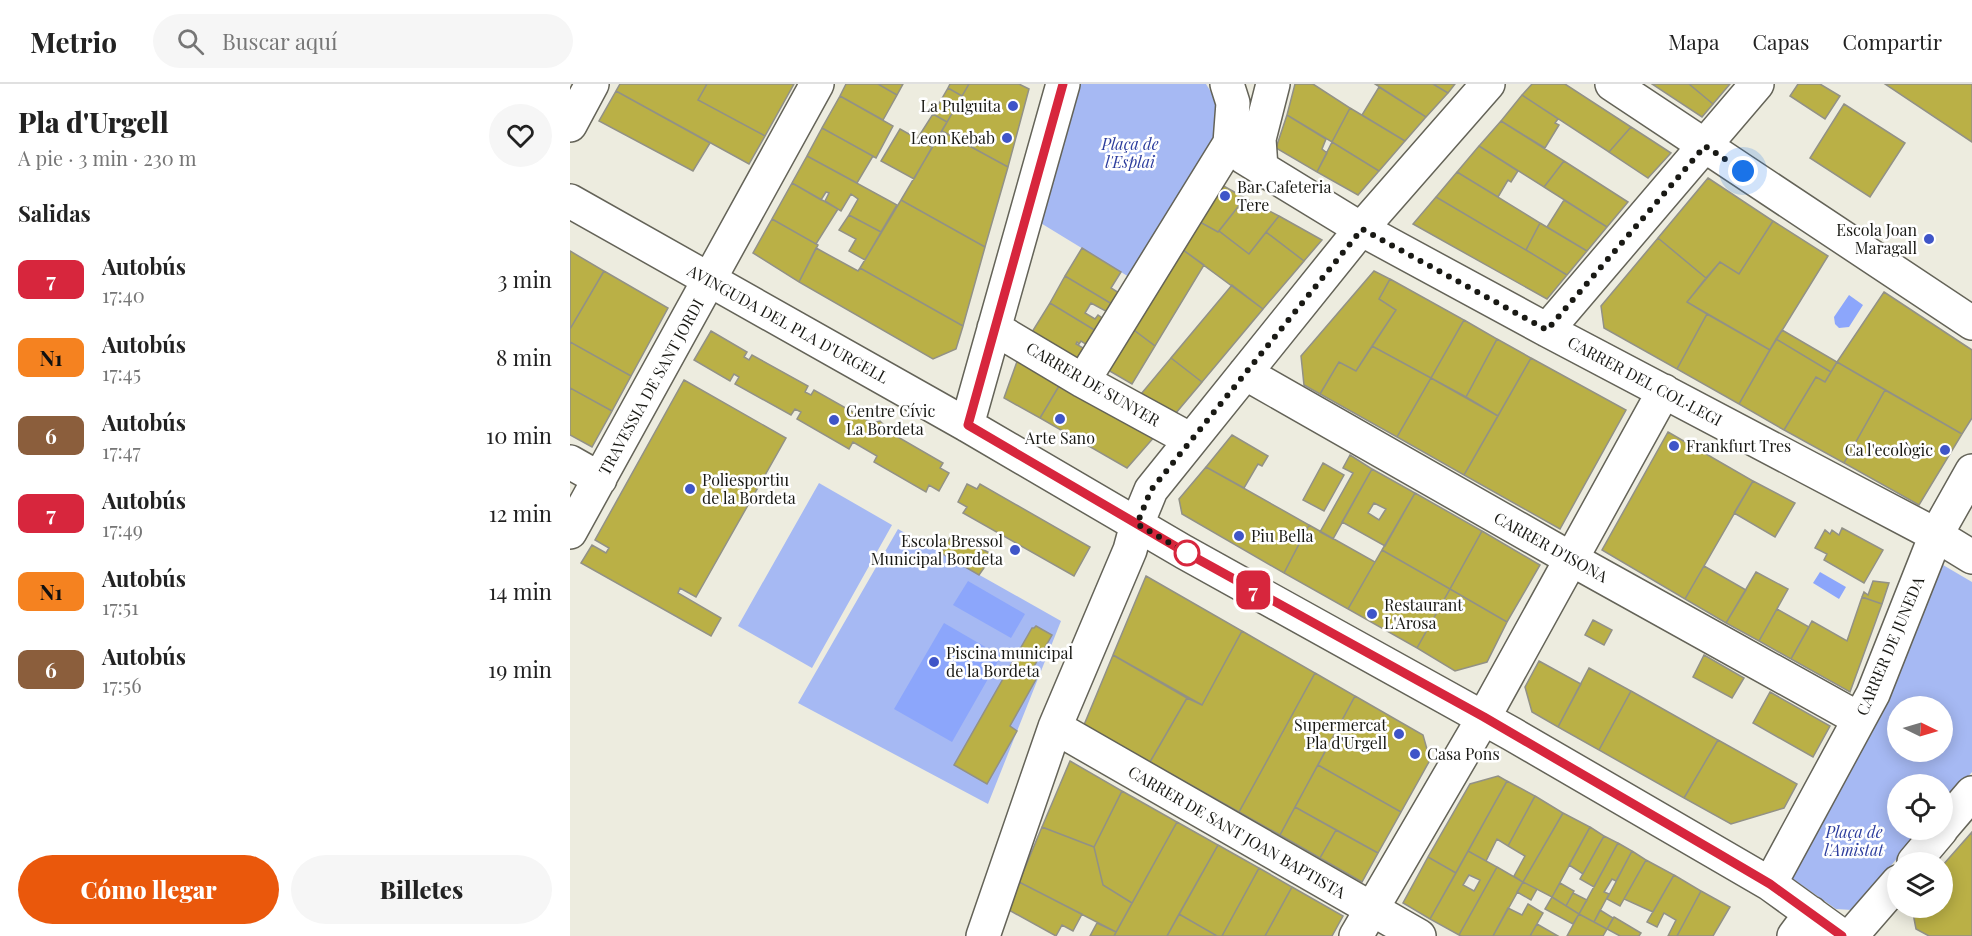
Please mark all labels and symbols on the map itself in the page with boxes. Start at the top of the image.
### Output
place label: La Pulguita [921,95,1001,116]
marker: La Pulguita [1006,99,1020,113]
place label: Leon Kebab [911,127,995,148]
marker: Leon Kebab [1000,131,1014,145]
park label: Plaça de l'Esplai [1100,133,1159,172]
your location [1728,156,1758,186]
place label: Bar Cafeteria Tere [1237,176,1331,215]
marker: Bar Cafeteria Tere [1218,189,1232,203]
place label: Escola Joan Maragall [1836,219,1917,258]
marker: Escola Joan Maragall [1922,232,1936,246]
street label: AVINGUDA DEL PLA D'URGELL [683,259,892,388]
street label: TRAVESSIA DE SANT JORDI [593,295,708,479]
street label: CARRER DEL COL·LEGI [1564,331,1726,430]
street label: CARRER DE SUNYER [1023,337,1164,431]
place label: Centre Cívic La Bordeta [846,400,935,439]
marker: Arte Sano [1053,412,1067,426]
marker: Centre Cívic La Bordeta [827,413,841,427]
place label: Arte Sano [1024,427,1095,448]
place label: Frankfurt Tres [1686,435,1791,456]
marker: Frankfurt Tres [1667,439,1681,453]
place label: Ca l'ecològic [1845,439,1933,460]
marker: Ca l'ecològic [1938,443,1952,457]
place label: Poliesportiu de la Bordeta [702,469,796,508]
marker: Poliesportiu de la Bordeta [683,482,697,496]
street label: CARRER D'ISONA [1491,507,1613,587]
place label: Piu Bella [1251,525,1314,546]
marker: Piu Bella [1232,529,1246,543]
place label: Escola Bressol Municipal Bordeta [871,530,1003,569]
unlabelled marker [1174,540,1200,566]
marker: Escola Bressol Municipal Bordeta [1008,543,1022,557]
line badge: 7 [1234,570,1272,610]
street label: CARRER DE JUNEDA [1851,572,1929,719]
place label: Restaurant L'Arosa [1384,594,1463,633]
marker: Restaurant L'Arosa [1365,607,1379,621]
place label: Piscina municipal de la Bordeta [946,642,1073,681]
marker: Piscina municipal de la Bordeta [927,655,941,669]
north arrow [1887,696,1953,762]
place label: Supermercat Pla d'Urgell [1294,714,1387,753]
marker: Supermercat Pla d'Urgell [1392,727,1406,741]
place label: Casa Pons [1427,743,1500,764]
marker: Casa Pons [1408,747,1422,761]
street label: CARRER DE SANT JOAN BAPTISTA [1125,761,1351,903]
park label: Plaça de l'Amistat [1824,821,1884,860]

